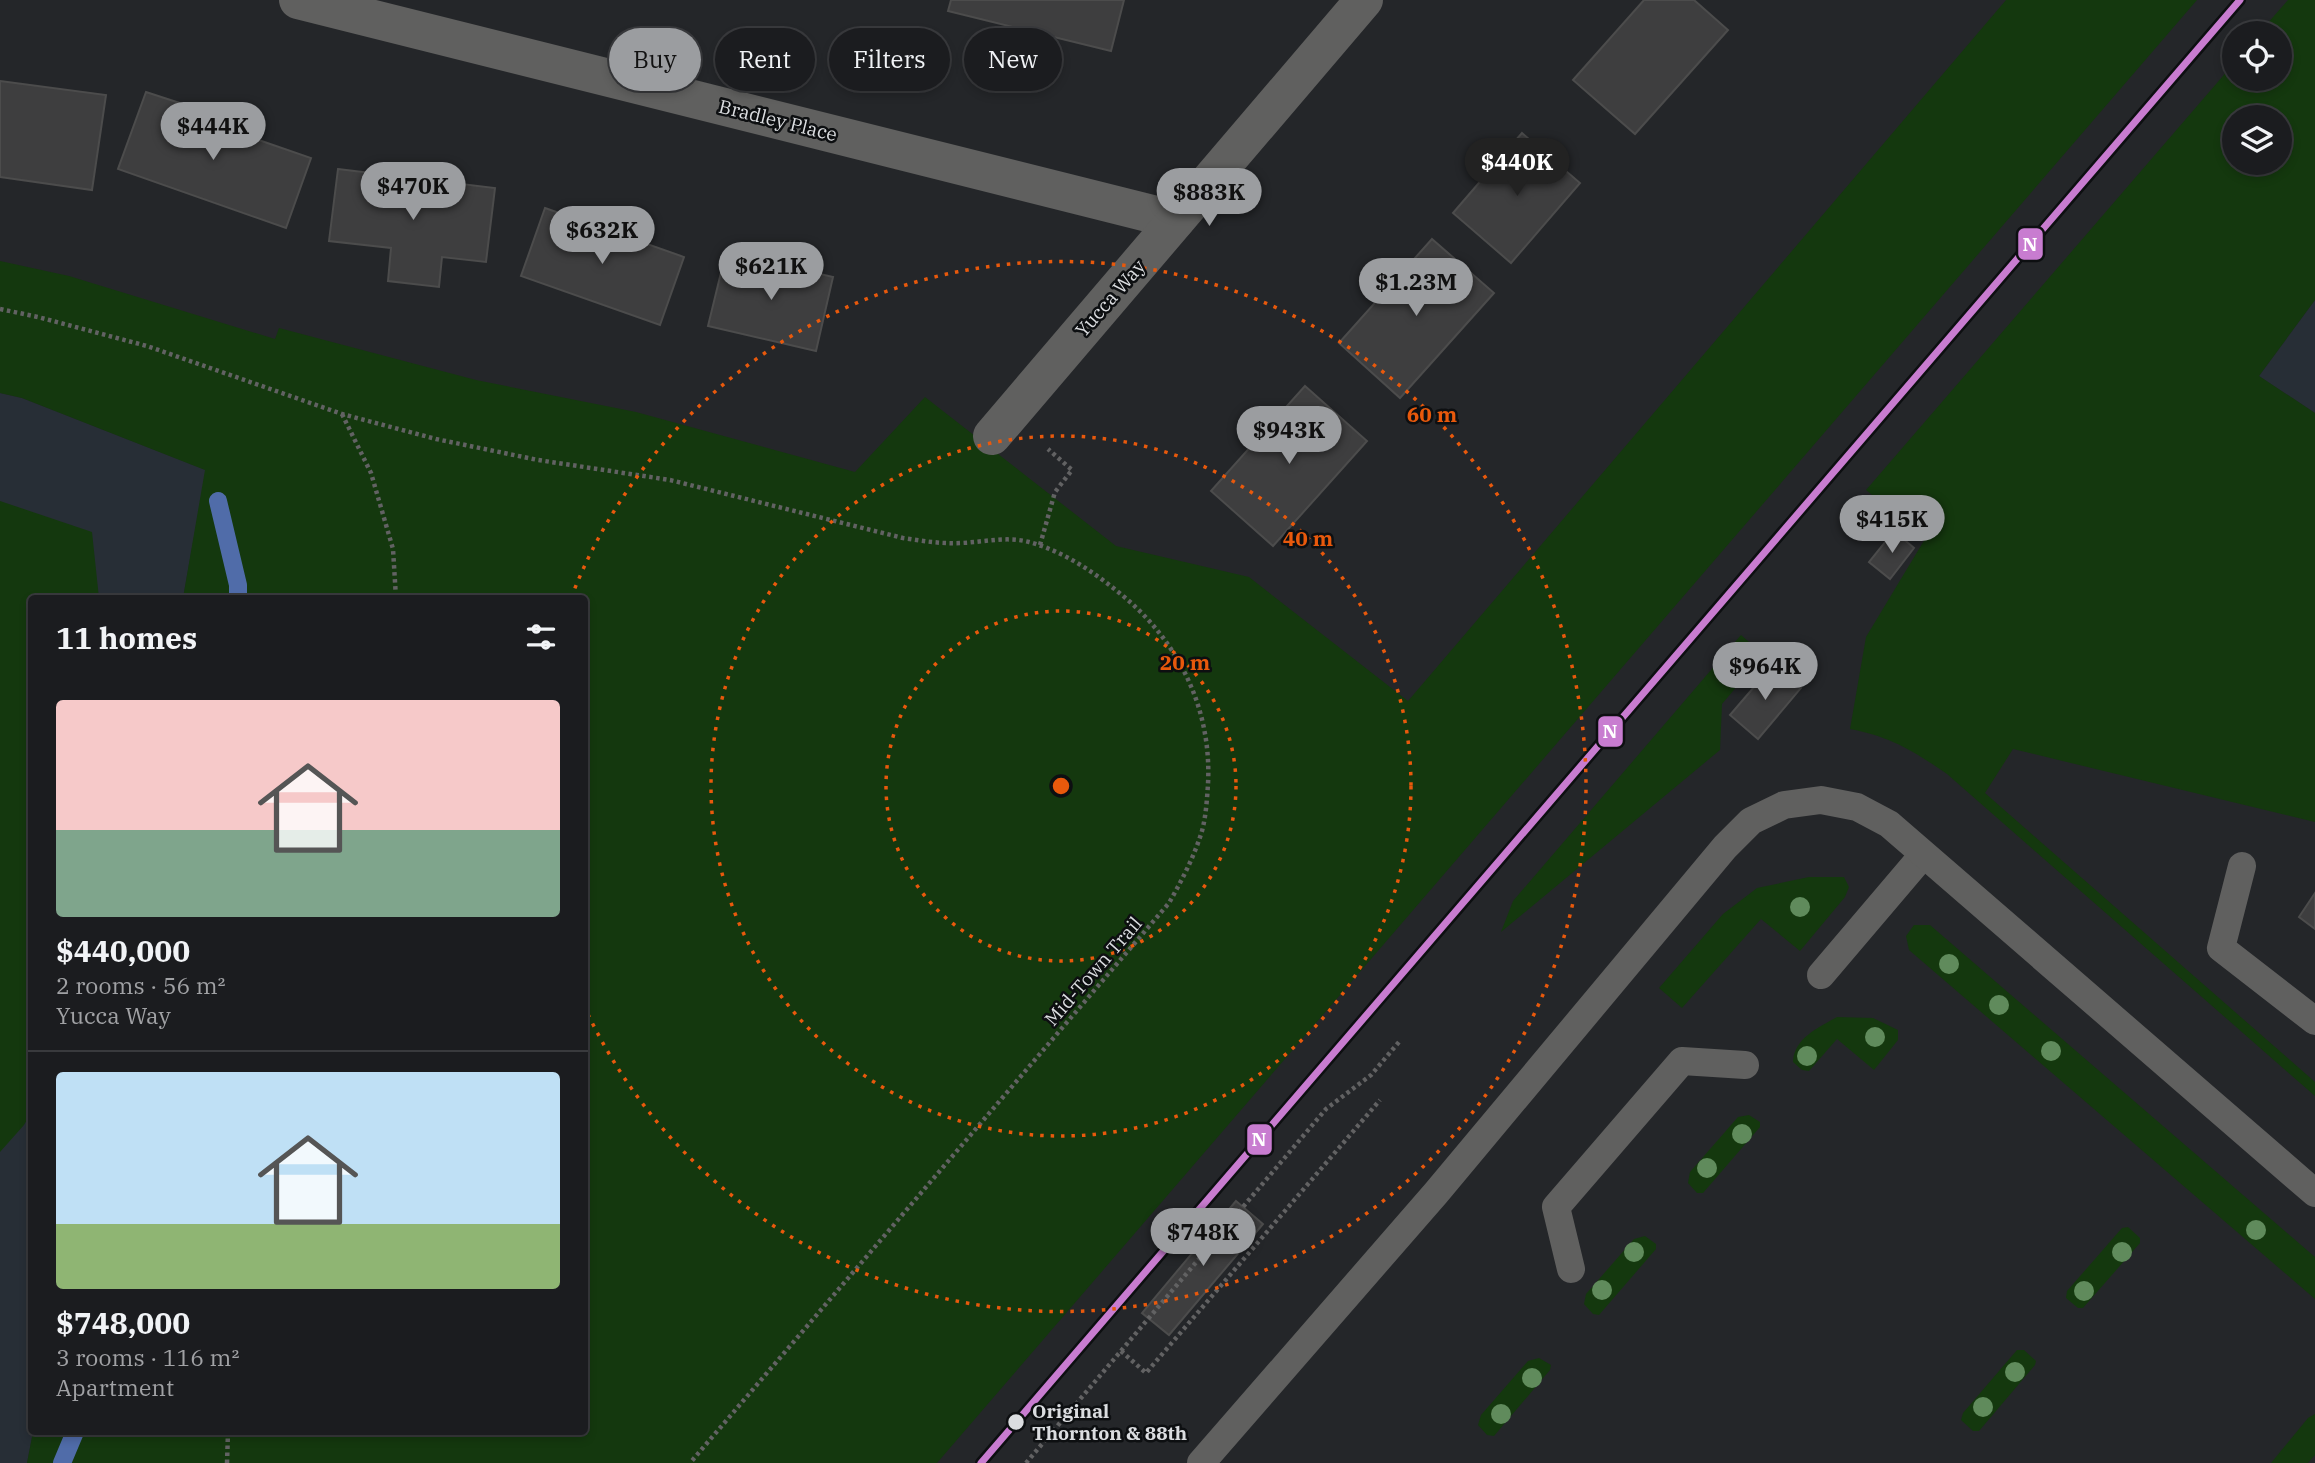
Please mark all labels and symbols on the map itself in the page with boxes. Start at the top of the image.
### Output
street label: Bradley Place [716,94,840,146]
pin: $444K [164,102,262,162]
pin: $440K [1468,138,1566,198]
pin: $470K [364,162,462,222]
pin: $883K [1160,168,1258,228]
pin: $632K [553,206,651,266]
line badge: N [2017,227,2044,261]
text: N [2022,232,2038,256]
pin: $621K [722,243,820,302]
street label: Yucca Way [1070,254,1151,342]
pin: $1.23M [1359,258,1473,318]
text: 60 m [1407,400,1457,428]
pin: $943K [1240,406,1338,466]
pin: $415K [1843,496,1941,555]
text: 40 m [1283,524,1333,552]
pin: $964K [1716,642,1814,702]
text: 20 m [1160,648,1210,676]
line badge: N [1597,715,1624,748]
text: N [1602,719,1618,743]
centre of rings [1049,774,1073,798]
street label: Mid-Town Trail [1039,911,1147,1030]
line badge: N [1246,1123,1273,1156]
text: N [1251,1127,1267,1151]
pin: $748K [1154,1208,1252,1268]
place label: Original Thornton & 88th [1032,1399,1187,1445]
marker: Original Thornton & 88th [1006,1412,1026,1432]

